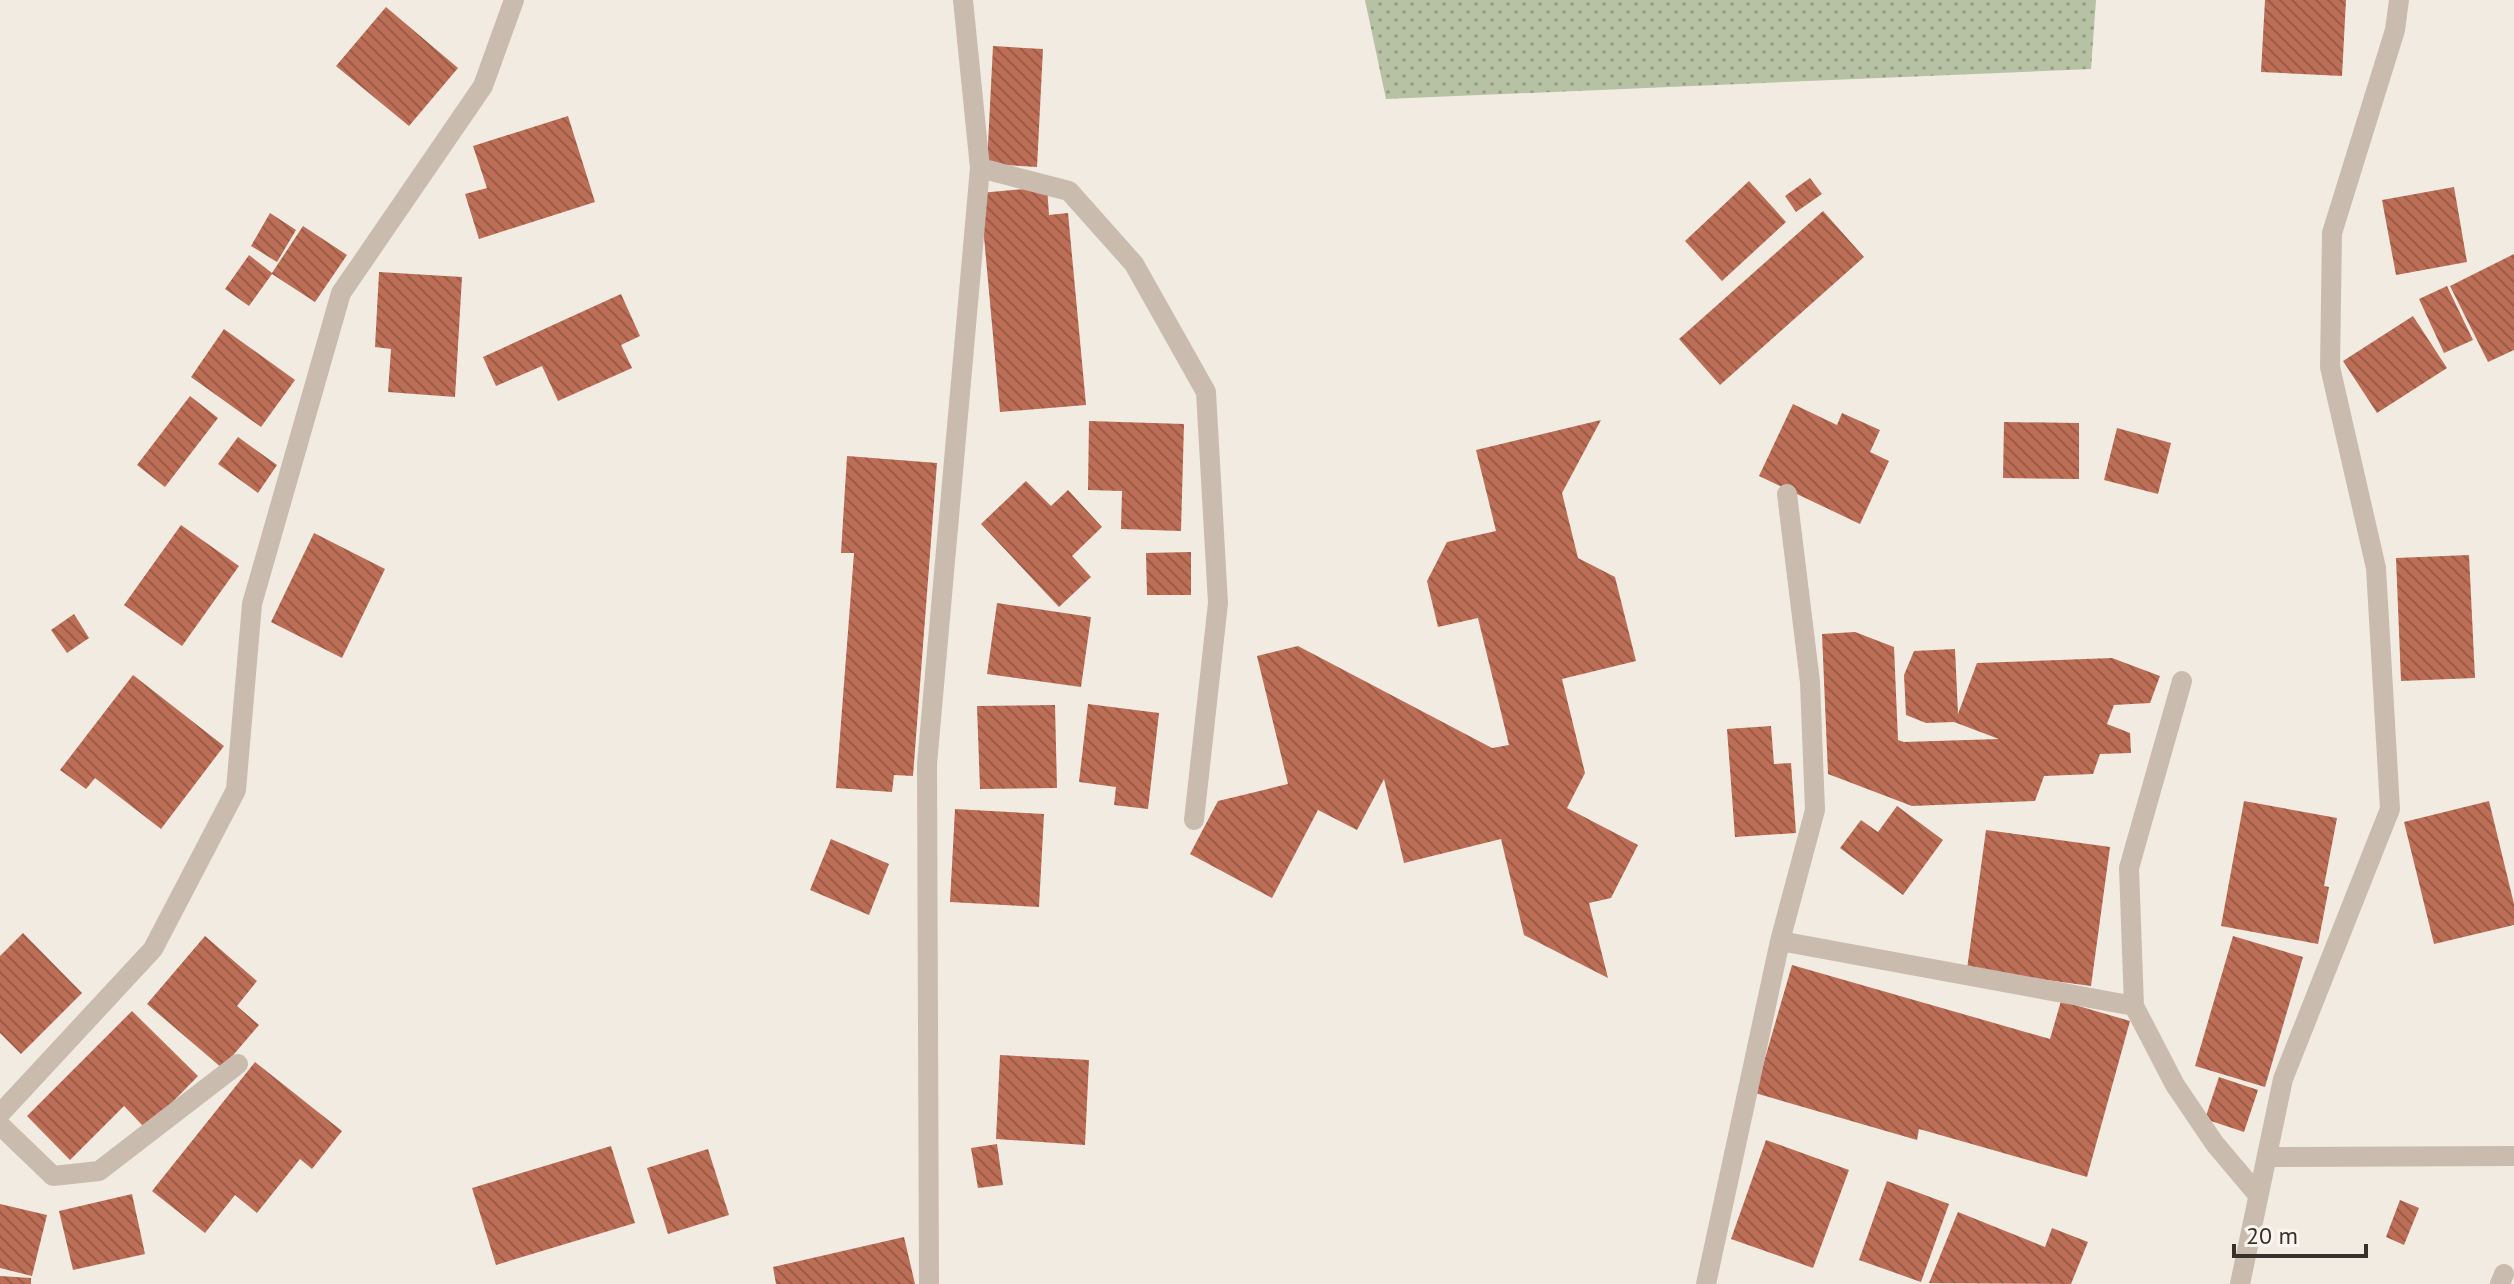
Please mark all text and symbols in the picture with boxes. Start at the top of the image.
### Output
scale bar [2234,1208,2366,1258]
text: 20 m [2246,1220,2298,1251]

